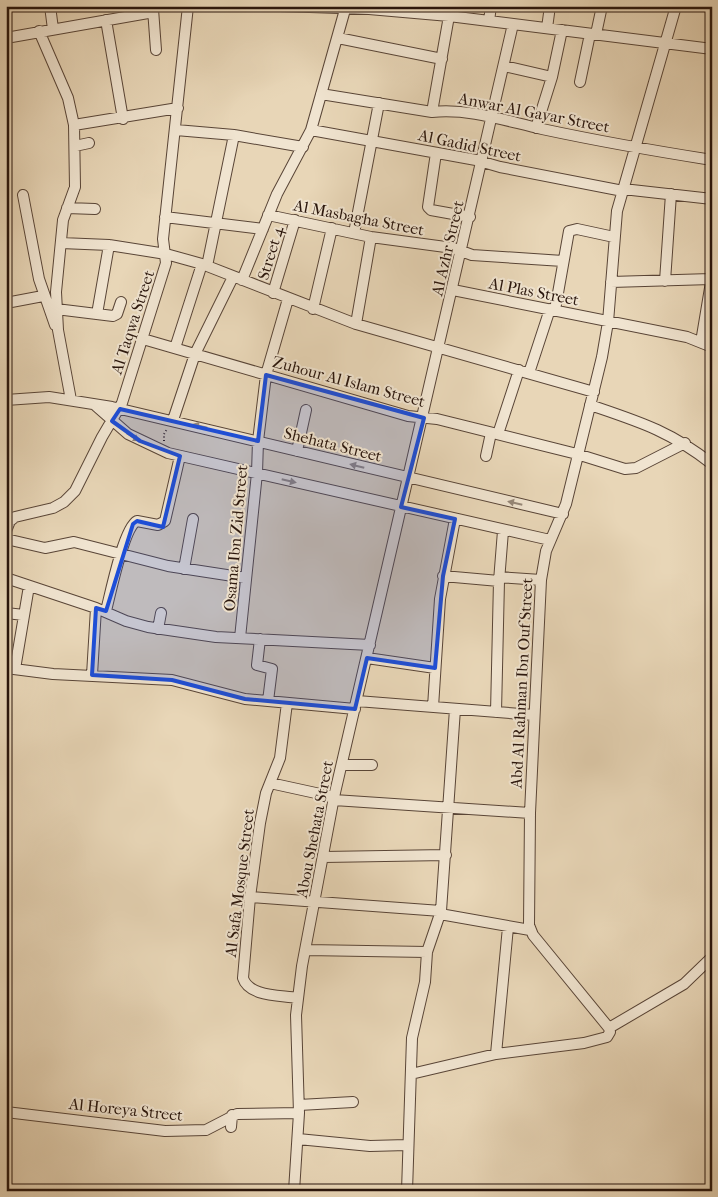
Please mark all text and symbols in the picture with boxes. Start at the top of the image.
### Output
street label: Anwar Al Gayar Street [456,88,611,137]
street label: Al Gadid Street [416,125,523,166]
street label: Al Masbagha Street [291,195,426,240]
street label: Al Azhr Street [427,198,468,299]
street label: Street 4 [253,223,288,282]
street label: Al Taqwa Street [106,268,158,377]
street label: Al Plas Street [486,273,581,310]
street label: Zuhour Al Islam Street [271,352,427,411]
one-way arrow [192,422,207,430]
street label: Shehata Street [282,423,384,466]
one-way arrow [127,432,140,441]
one-way arrow [350,462,365,470]
street label: Osama Ibn Zid Street [220,464,251,612]
one-way arrow [281,477,296,485]
one-way arrow [508,499,523,507]
street label: Abd Al Rahman Ibn Ouf Street [506,577,537,790]
street label: Abou Shehata Street [292,759,337,900]
street label: Al Safa Mosque Street [221,808,258,959]
street label: Al Horeya Street [67,1094,184,1125]

